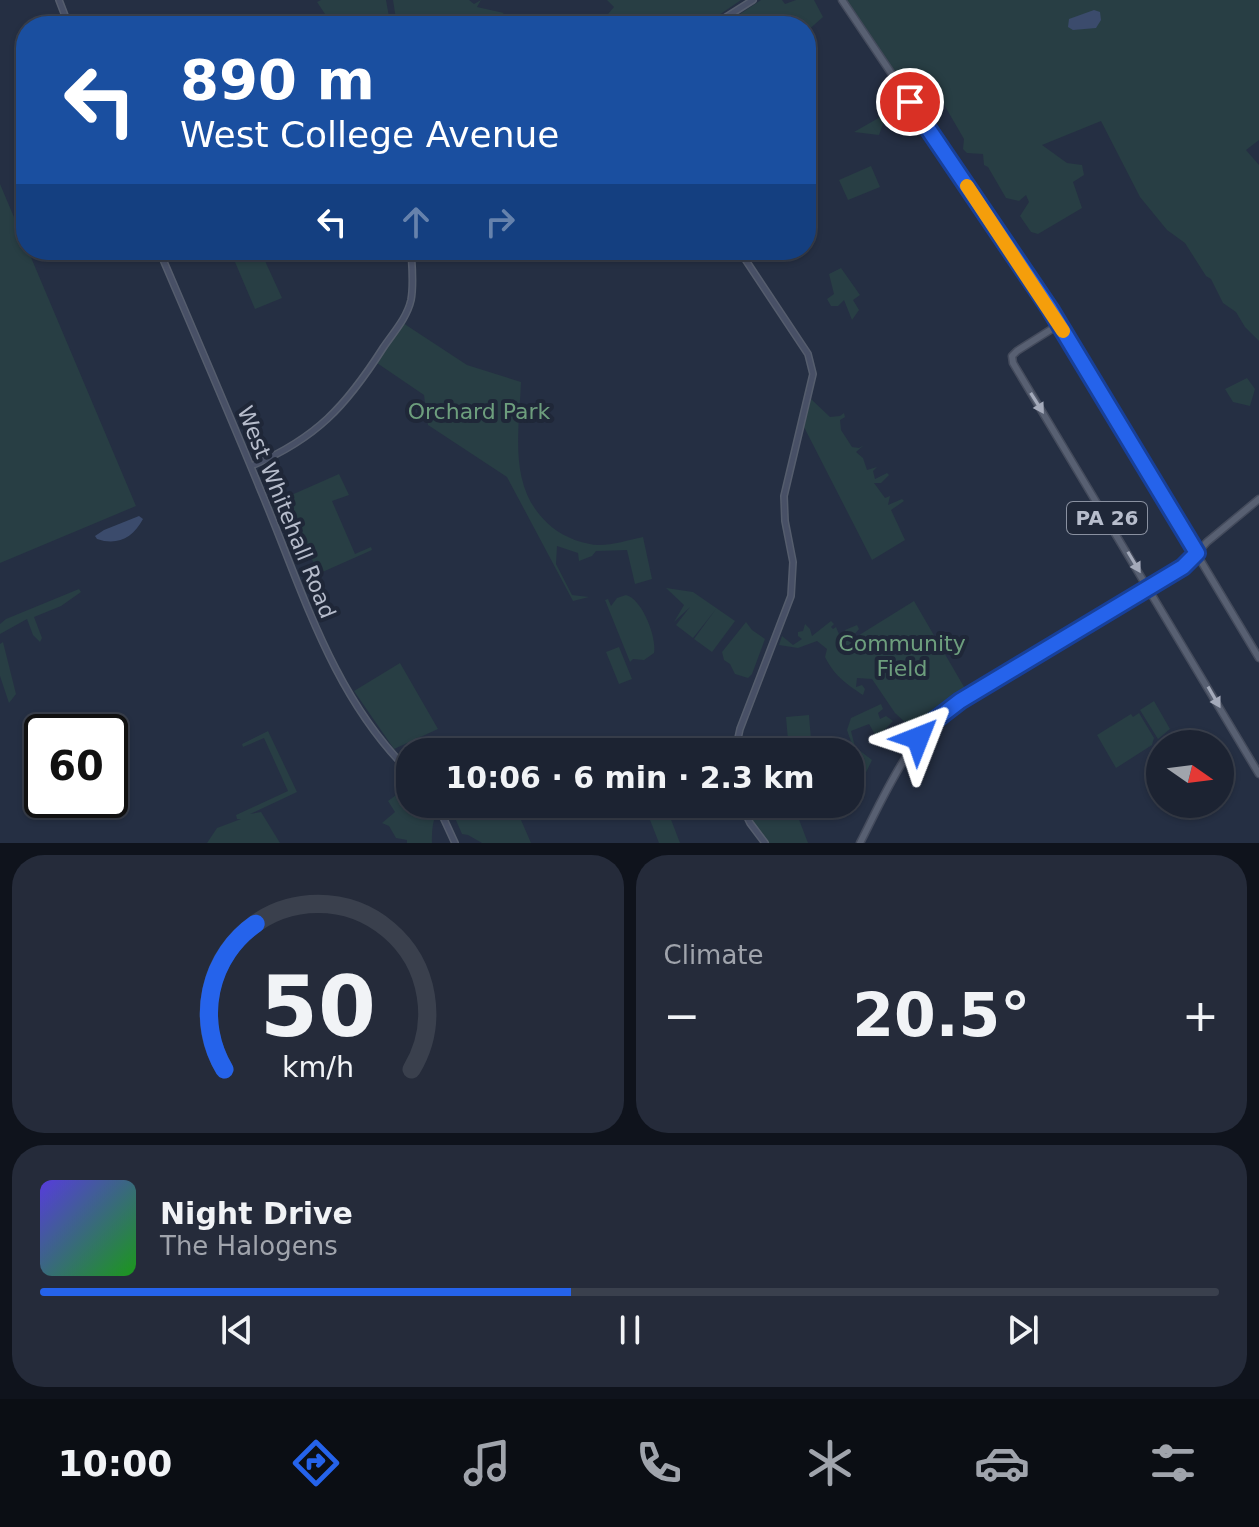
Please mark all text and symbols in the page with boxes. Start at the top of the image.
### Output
text: 890 m [180,47,375,112]
icon: left [48,48,152,152]
pin [876,68,944,136]
icon: arrive [888,80,932,124]
text: West College Avenue [180,114,559,155]
icon: left [310,200,354,244]
icon: ahead [394,200,438,244]
icon: right [478,200,522,244]
one-way arrow [1030,392,1044,414]
park label: Orchard Park [408,399,551,424]
street label: West Whitehall Road [232,402,341,622]
road number: PA 26 [1067,502,1147,534]
one-way arrow [1127,551,1141,573]
park label: Community Field [838,631,966,681]
one-way arrow [1207,686,1221,708]
position arrow [876,696,960,780]
speed limit sign: 60 [24,714,128,818]
north arrow [1146,730,1234,818]
map controls [1146,730,1234,818]
text: 10:06 · 6 min · 2.3 km [445,760,815,795]
text: Climate [664,940,764,970]
text: 50 [260,959,376,1056]
text: 20.5° [852,980,1030,1050]
text: − [664,990,700,1041]
text: + [1182,990,1219,1041]
text: km/h [282,1050,354,1084]
text: Night Drive [160,1196,353,1231]
text: The Halogens [160,1231,338,1261]
icon: previous [215,1308,259,1352]
icon: pause [608,1308,652,1352]
icon: next [1001,1308,1045,1352]
icon: directions [288,1435,344,1491]
icon: music [459,1435,515,1491]
icon: phone [631,1435,687,1491]
icon: climate [802,1435,858,1491]
icon: car [974,1435,1030,1491]
icon: filters [1145,1435,1201,1491]
text: 10:00 [58,1443,172,1484]

